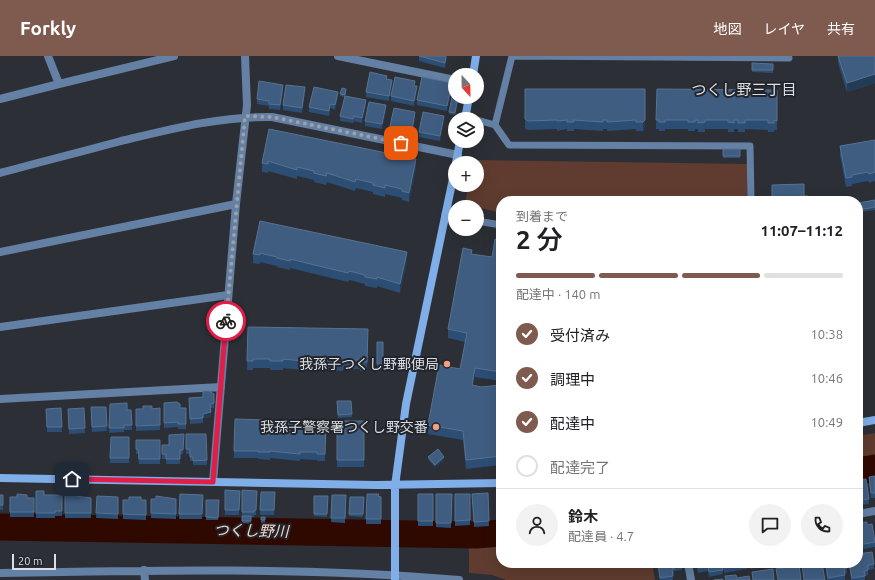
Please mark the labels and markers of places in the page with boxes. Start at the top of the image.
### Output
pin [384,126,418,160]
place label: 我孫子つくし野郵便局 [299,356,439,372]
marker: 我孫子つくし野郵便局 [442,359,452,369]
place label: 我孫子警察署つくし野交番 [260,419,428,435]
marker: 我孫子警察署つくし野交番 [431,422,441,432]
pin [55,462,89,496]

